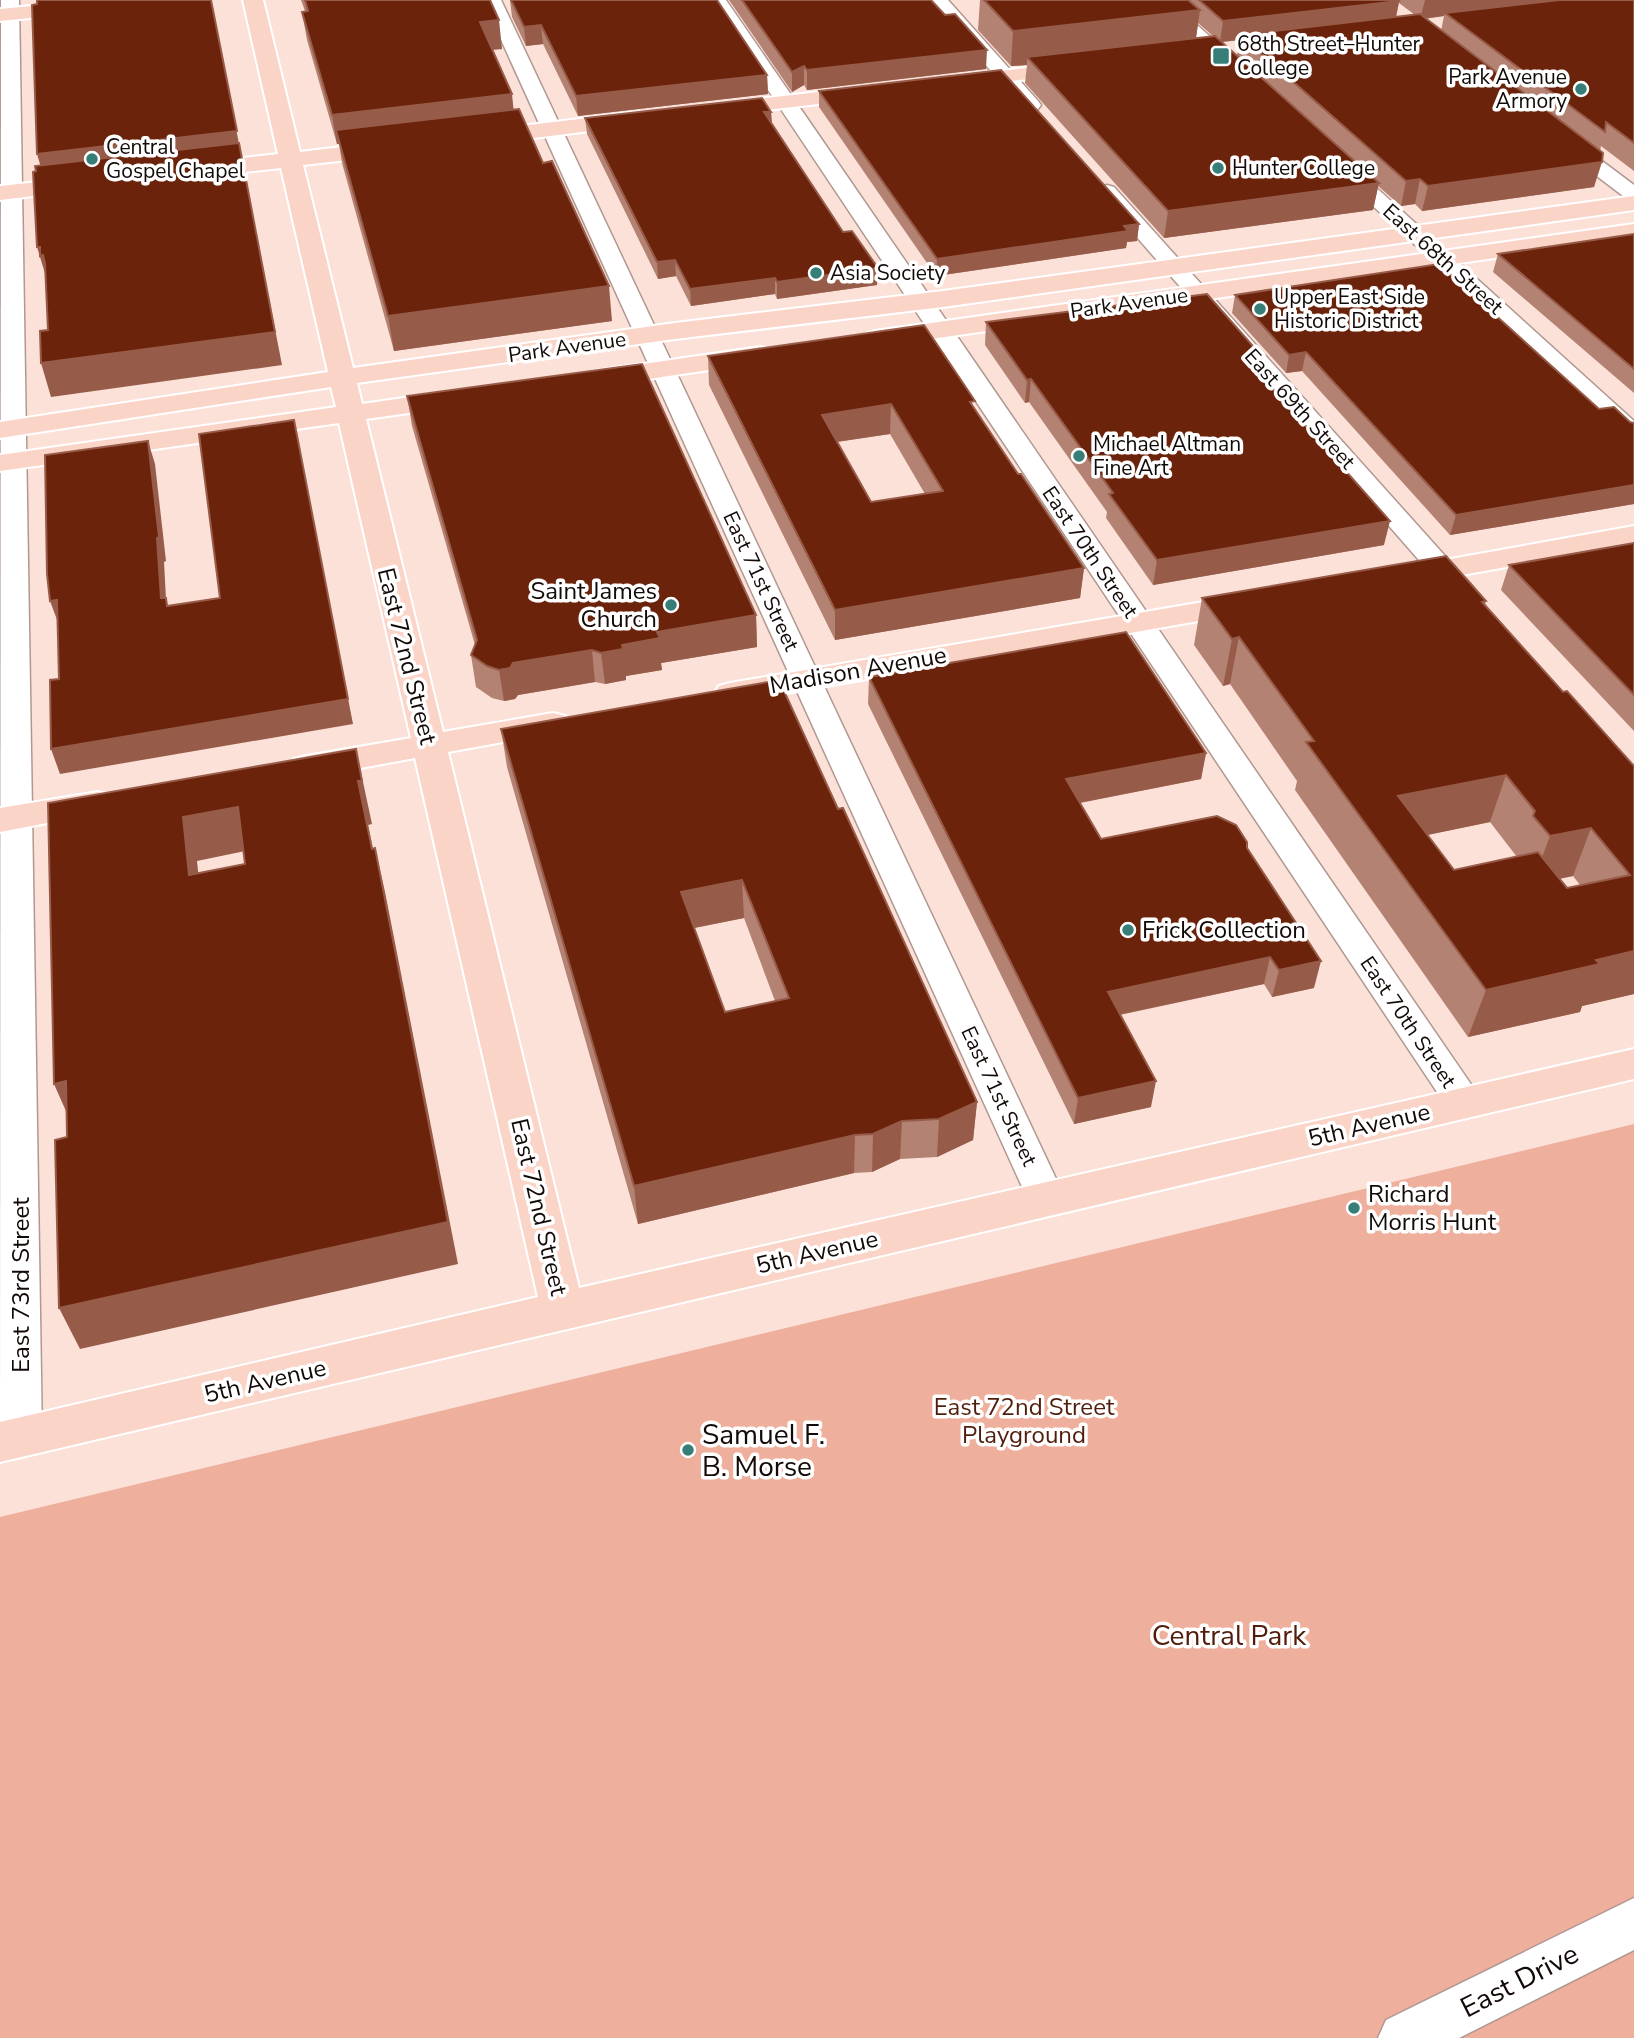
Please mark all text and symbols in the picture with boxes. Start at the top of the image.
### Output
place label: 68th Street–Hunter College [1237,30,1421,82]
marker: 68th Street–Hunter College [1211,46,1231,66]
place label: Park Avenue Armory [1448,63,1567,115]
marker: Park Avenue Armory [1573,81,1589,97]
place label: Central Gospel Chapel [106,133,246,185]
marker: Central Gospel Chapel [84,151,100,167]
place label: Hunter College [1232,154,1375,182]
marker: Hunter College [1210,160,1226,176]
street label: East 68th Street [1377,197,1510,321]
place label: Asia Society [830,259,946,287]
marker: Asia Society [808,265,824,281]
street label: Park Avenue [1068,281,1190,325]
place label: Upper East Side Historic District [1274,283,1425,335]
marker: Upper East Side Historic District [1252,301,1268,317]
street label: Park Avenue [506,325,628,369]
street label: East 69th Street [1238,343,1362,476]
place label: Michael Altman Fine Art [1093,430,1241,482]
marker: Michael Altman Fine Art [1071,448,1087,464]
street label: East 70th Street [1036,481,1145,624]
street label: East 71st Street [716,507,806,656]
street label: East 72nd Street [370,565,445,748]
place label: Saint James Church [530,575,657,635]
marker: Saint James Church [663,597,679,613]
street label: Madison Avenue [767,639,949,701]
place label: Frick Collection [1142,914,1306,946]
marker: Frick Collection [1120,922,1136,938]
street label: East 70th Street [1354,951,1463,1094]
street label: East 71st Street [954,1022,1044,1171]
street label: 5th Avenue [1305,1095,1433,1155]
street label: East 72nd Street [503,1115,575,1299]
place label: Richard Morris Hunt [1368,1178,1497,1238]
street label: East 73rd Street [5,1197,37,1373]
marker: Richard Morris Hunt [1346,1200,1362,1216]
street label: 5th Avenue [753,1222,881,1282]
street label: 5th Avenue [201,1351,329,1411]
park label: East 72nd Street Playground [934,1391,1115,1451]
place label: Samuel F. B. Morse [702,1416,825,1486]
marker: Samuel F. B. Morse [680,1442,696,1458]
park label: Central Park [1152,1617,1307,1655]
street label: East Drive [1454,1935,1585,2027]

